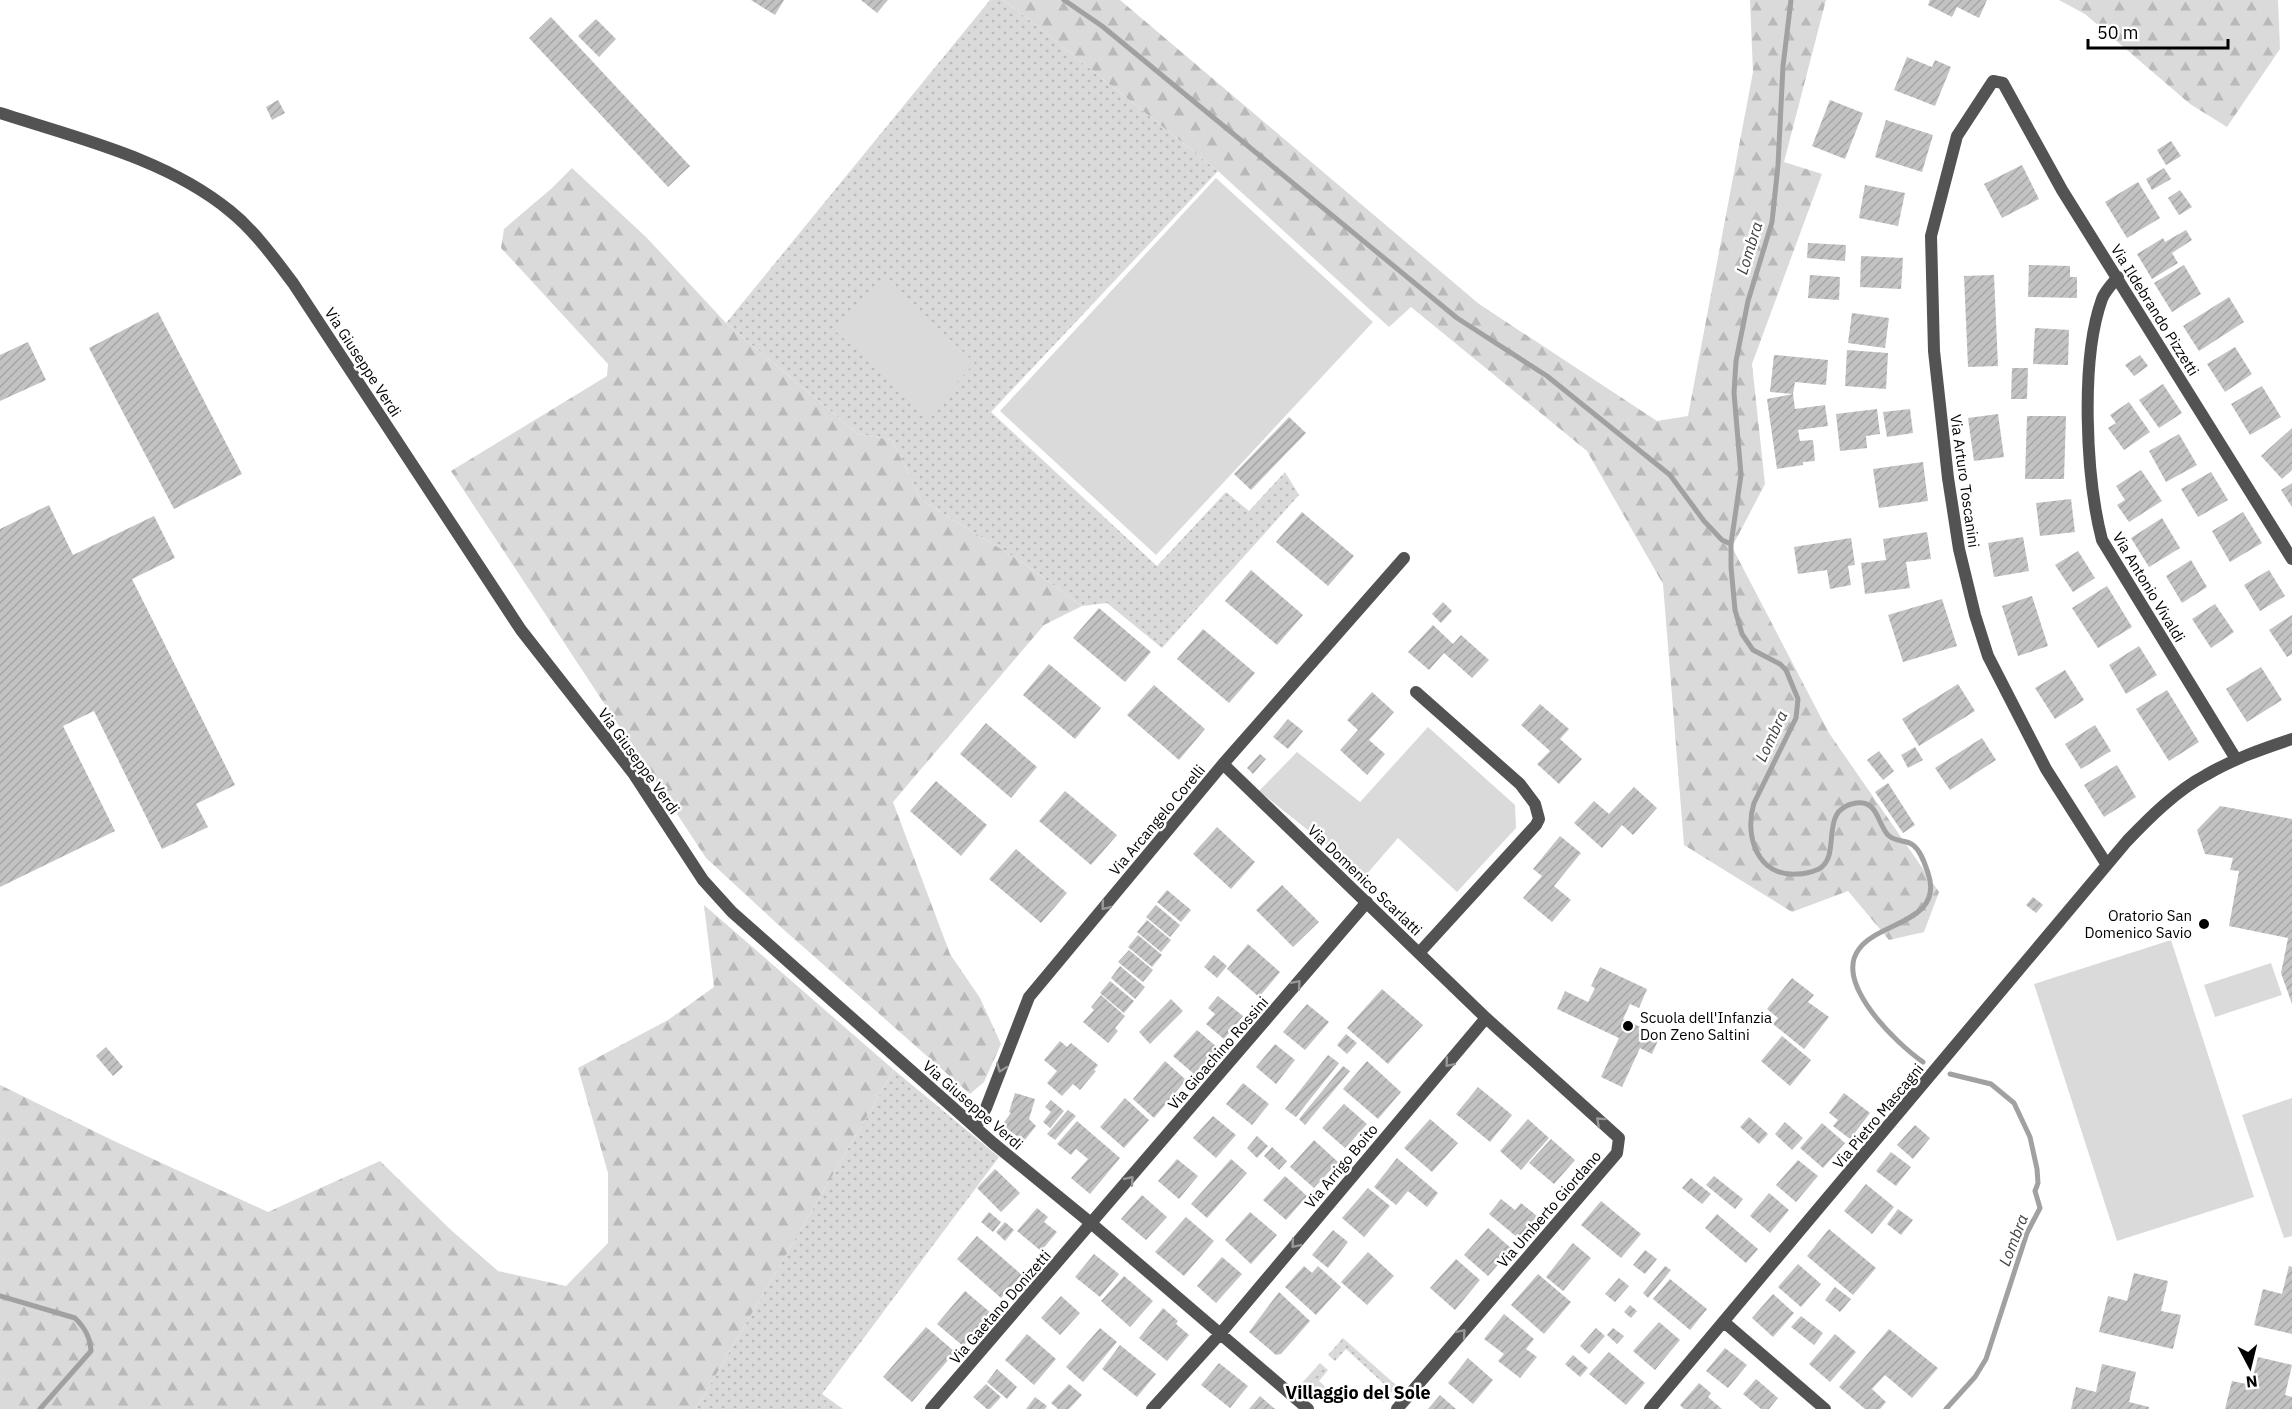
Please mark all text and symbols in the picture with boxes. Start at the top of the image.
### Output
scale bar [2088,12,2228,50]
text: 50 m [2097,21,2139,44]
water label: Lombra [1732,219,1766,277]
street label: Via Ildebrando Pizzetti [2107,241,2203,379]
street label: Via Giuseppe Verdi [321,304,405,420]
street label: Via Arturo Toscanini [1946,413,1984,549]
street label: Via Antonio Vivaldi [2109,529,2189,645]
street label: Via Giuseppe Verdi [594,704,684,818]
water label: Lombra [1751,707,1791,765]
street label: Via Arcangelo Corelli [1105,761,1209,879]
street label: Via Domenico Scarlatti [1304,820,1426,940]
one-way arrow [1101,899,1112,910]
place label: Oratorio San Domenico Savio [2084,906,2192,942]
marker: Oratorio San Domenico Savio [2197,917,2211,931]
one-way arrow [1290,980,1301,991]
street label: Via Gioachino Rossini [1164,993,1272,1113]
place label: Scuola dell'Infanzia Don Zeno Saltini [1640,1008,1772,1044]
marker: Scuola dell'Infanzia Don Zeno Saltini [1621,1019,1635,1033]
street label: Via Giuseppe Verdi [919,1056,1027,1154]
one-way arrow [1445,1056,1456,1067]
street label: Via Pietro Mascagni [1828,1060,1928,1172]
one-way arrow [996,1062,1008,1073]
one-way arrow [1596,1117,1607,1128]
street label: Via Arrigo Boito [1300,1120,1382,1212]
street label: Via Umberto Giordano [1493,1147,1605,1271]
one-way arrow [1122,1176,1133,1187]
water label: Lombra [1994,1211,2032,1269]
one-way arrow [1292,1237,1303,1248]
street label: Via Gaetano Donizetti [945,1246,1055,1368]
one-way arrow [1455,1329,1466,1340]
north arrow [2220,1337,2280,1397]
text: N [2245,1371,2259,1393]
district label: Villaggio del Sole [1285,1381,1431,1404]

